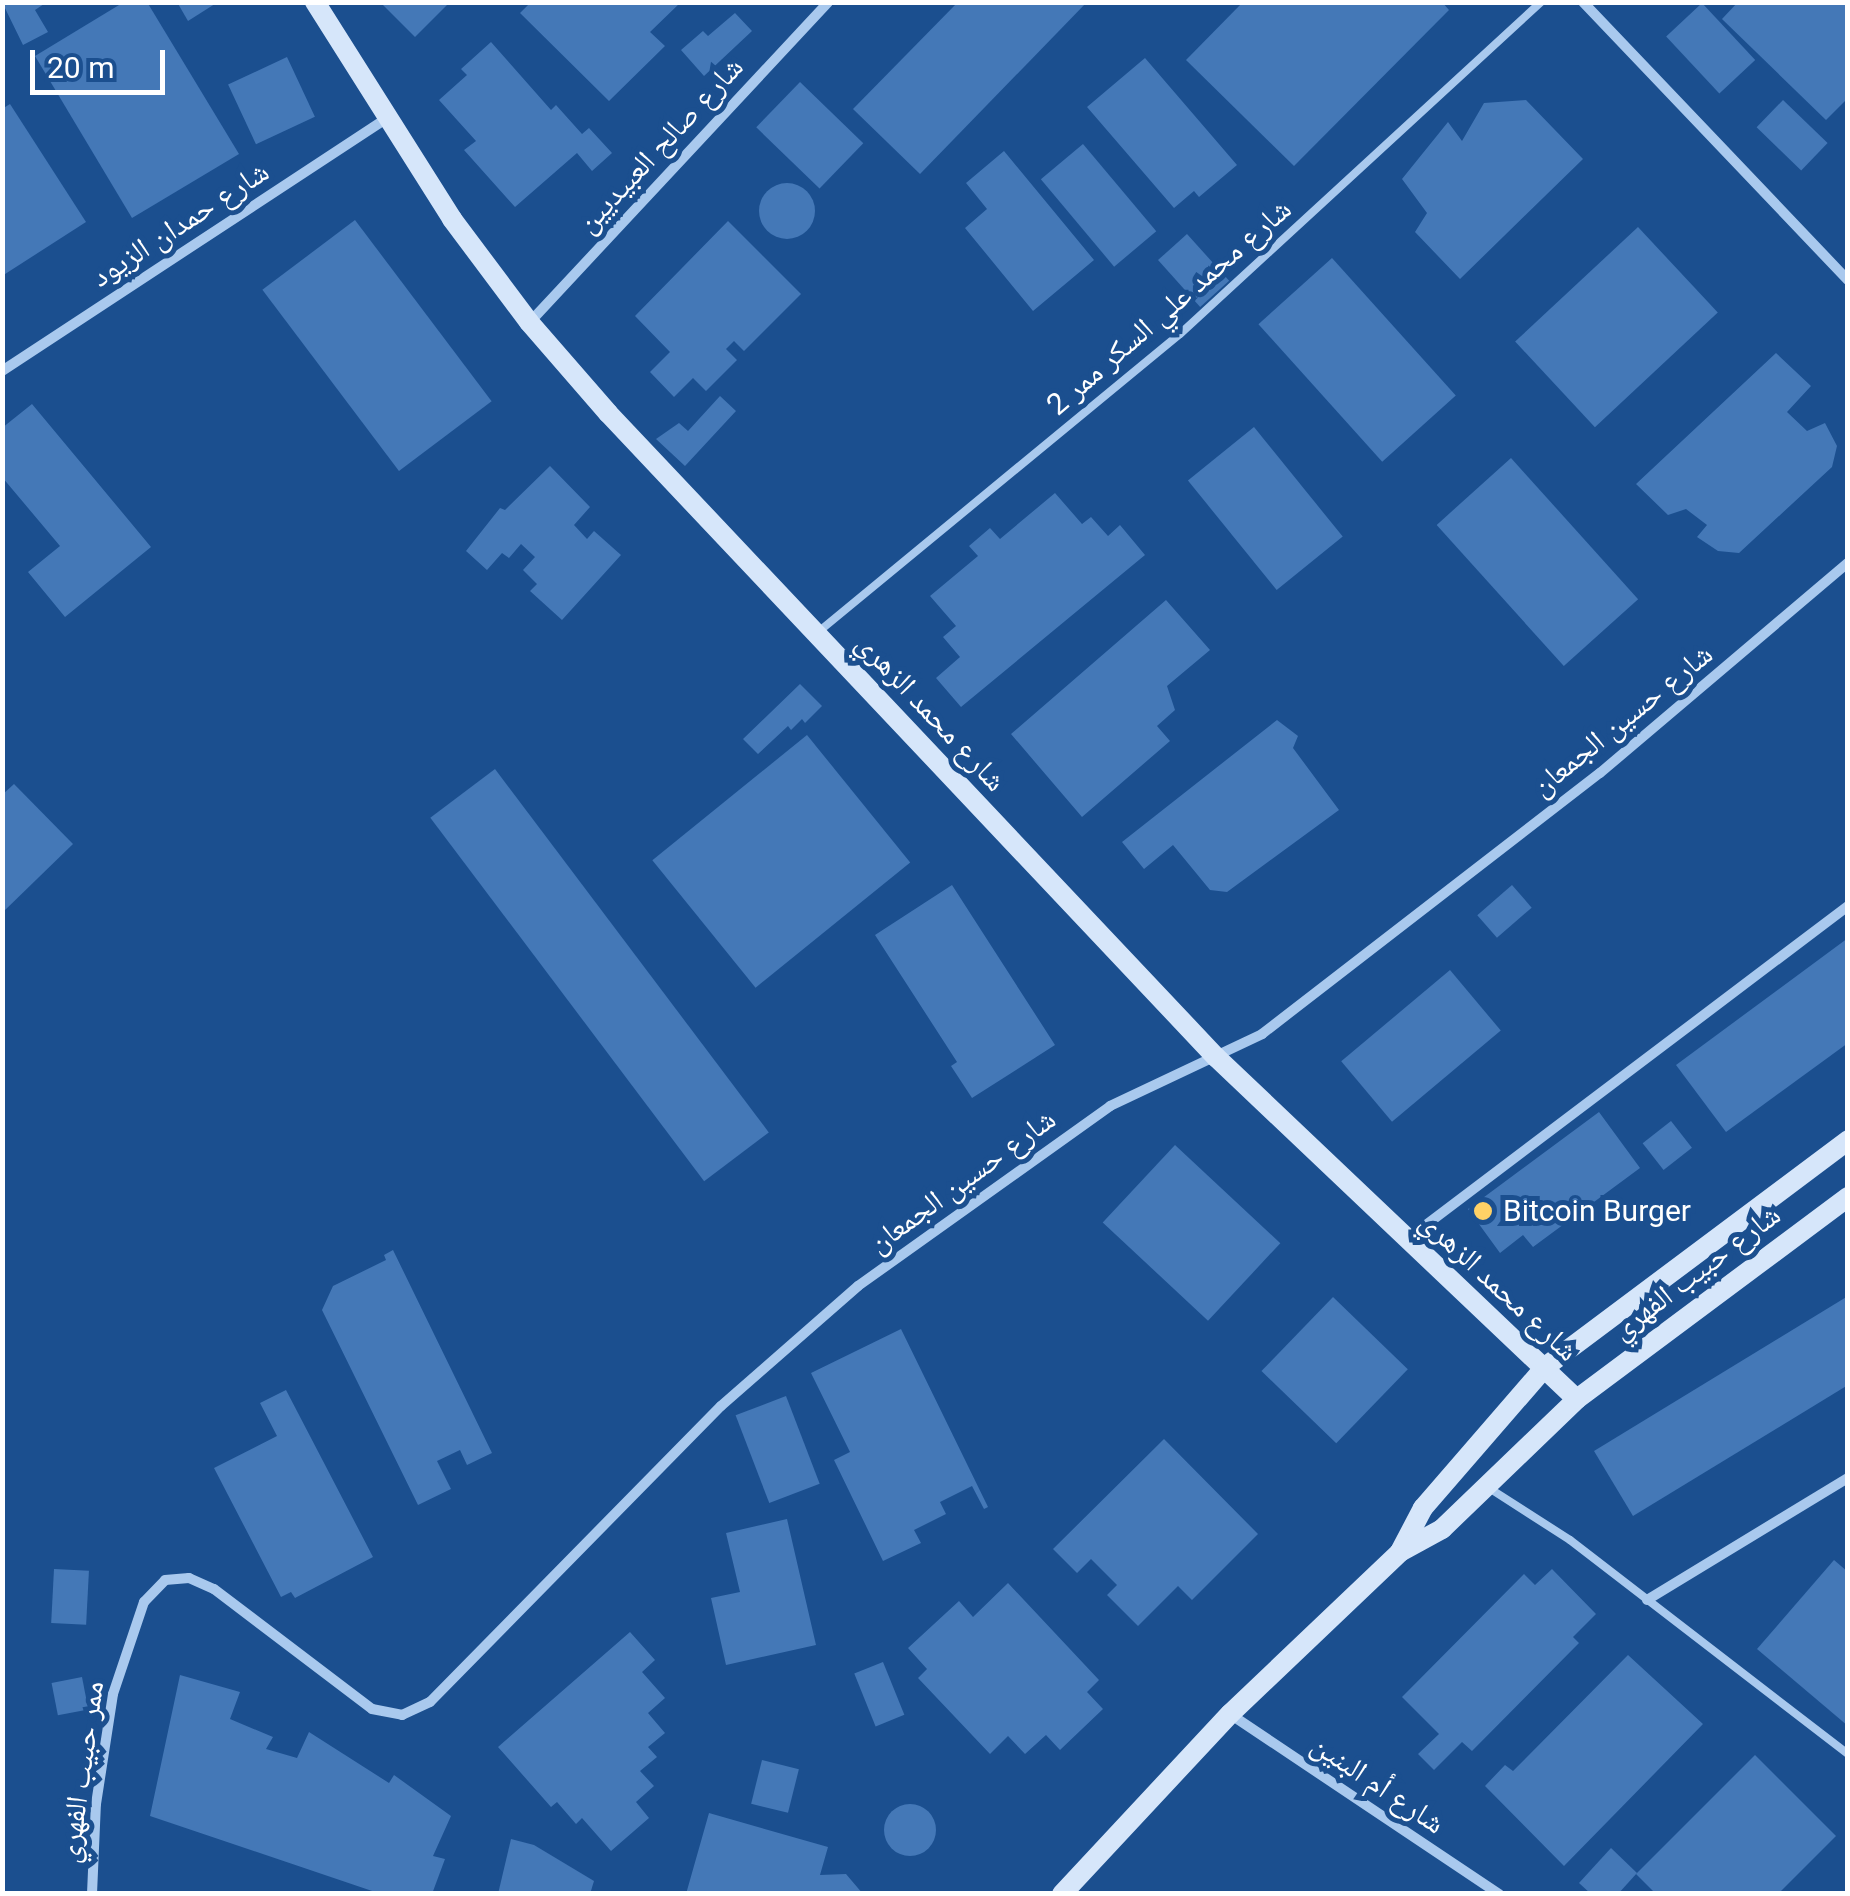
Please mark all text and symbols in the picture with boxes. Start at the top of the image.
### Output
scale bar [35,30,170,92]
street label: شارع صالح العبيديين [569,49,751,241]
text: 20 m [47,50,114,85]
street label: شارع حمدان الزيود [84,153,276,295]
street label: شارع محمد علي السكر ممر 2 [1039,191,1299,423]
street label: شارع محمد الزهري [848,625,1014,799]
street label: شارع حسين الجمعان [1524,636,1720,804]
street label: شارع حسين الجمعان [861,1101,1063,1261]
place label: Bitcoin Burger [1503,1193,1691,1229]
street label: شارع حبيب الفهري [1604,1197,1788,1347]
marker: Bitcoin Burger [1472,1200,1494,1222]
street label: شارع محمد الزهري [1412,1203,1586,1369]
street label: ممر حبيب الفهري [50,1679,112,1865]
street label: شارع أم البنين [1304,1726,1452,1842]

